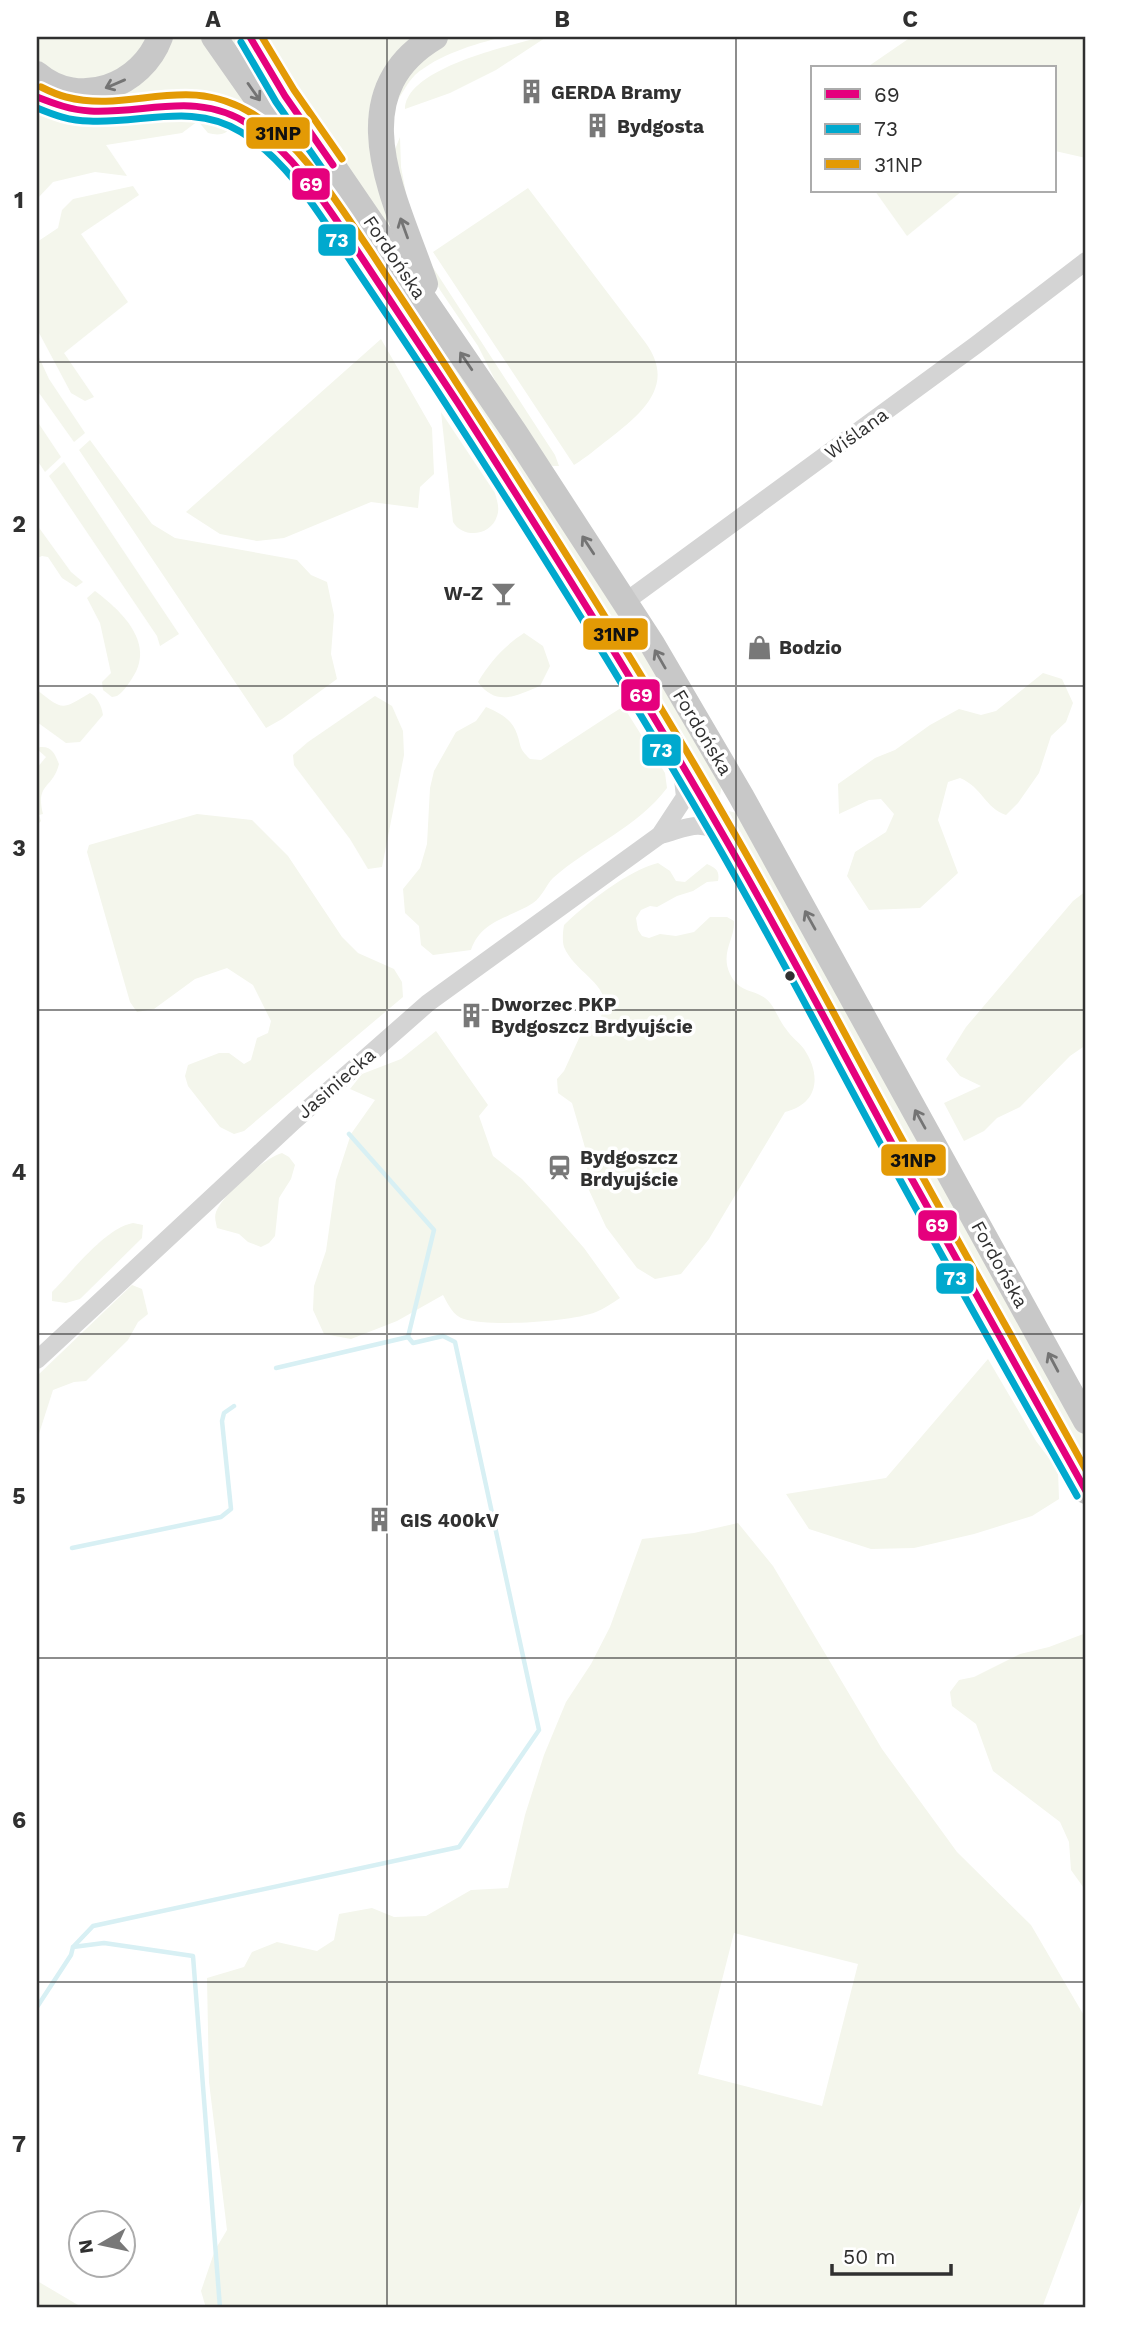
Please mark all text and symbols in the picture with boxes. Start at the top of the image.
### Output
text: A [205,6,221,33]
text: B [554,6,570,33]
text: C [902,6,918,33]
legend [811,66,1056,192]
building icon: GERDA Bramy [517,78,545,106]
one-way arrow [104,79,126,92]
place label: GERDA Bramy [551,81,681,104]
one-way arrow [247,82,261,102]
text: 69 [874,82,900,107]
building icon: Bydgosta [583,112,611,140]
place label: Bydgosta [617,115,704,138]
line badge: 31NP [245,116,311,150]
text: 73 [874,116,898,141]
text: 31NP [255,122,301,145]
text: 31NP [874,152,923,177]
line badge: 69 [291,167,331,201]
text: 69 [299,173,323,196]
text: 1 [14,187,24,214]
street label: Fordońska [358,211,431,304]
one-way arrow [397,218,409,240]
line badge: 73 [317,223,357,257]
text: 73 [326,229,348,252]
one-way arrow [458,352,473,371]
street label: Wiślana [820,403,893,464]
text: 2 [12,511,26,538]
one-way arrow [580,535,594,555]
bar icon: W-Z [489,579,517,607]
place label: W-Z [444,582,483,605]
line badge: 31NP [582,617,649,651]
text: 31NP [593,623,639,646]
shop icon: Bodzio [745,633,773,661]
place label: Bodzio [779,636,842,659]
one-way arrow [653,649,667,669]
line badge: 69 [620,678,661,712]
text: 69 [629,684,653,707]
street label: Fordońska [668,685,737,779]
line badge: 73 [641,733,682,767]
text: 73 [650,739,672,762]
text: 3 [12,835,26,862]
one-way arrow [803,910,816,931]
unlabelled marker [783,969,797,983]
place label: Dworzec PKP Bydgoszcz Brdyujście [491,993,693,1038]
building icon: Dworzec PKP Bydgoszcz Brdyujście [457,1001,485,1029]
street label: Jasiniecka [293,1043,380,1124]
one-way arrow [913,1109,927,1129]
line badge: 31NP [880,1143,947,1177]
place label: Bydgoszcz Brdyujście [580,1146,678,1191]
text: 31NP [890,1149,936,1172]
station icon: Bydgoszcz Brdyujście [546,1154,574,1182]
text: 4 [12,1159,27,1186]
line badge: 69 [917,1209,958,1242]
text: 69 [925,1214,949,1237]
street label: Fordońska [966,1217,1033,1312]
line badge: 73 [935,1262,975,1295]
text: 73 [944,1267,966,1290]
one-way arrow [1046,1352,1060,1372]
text: 5 [12,1483,26,1510]
building icon: GIS 400kV [366,1506,394,1534]
place label: GIS 400kV [400,1509,499,1532]
text: 6 [12,1807,26,1834]
text: 7 [12,2131,26,2158]
north arrow [66,2208,136,2278]
scale bar [832,2233,951,2277]
text: N [73,2238,98,2255]
text: 50 m [843,2244,895,2269]

